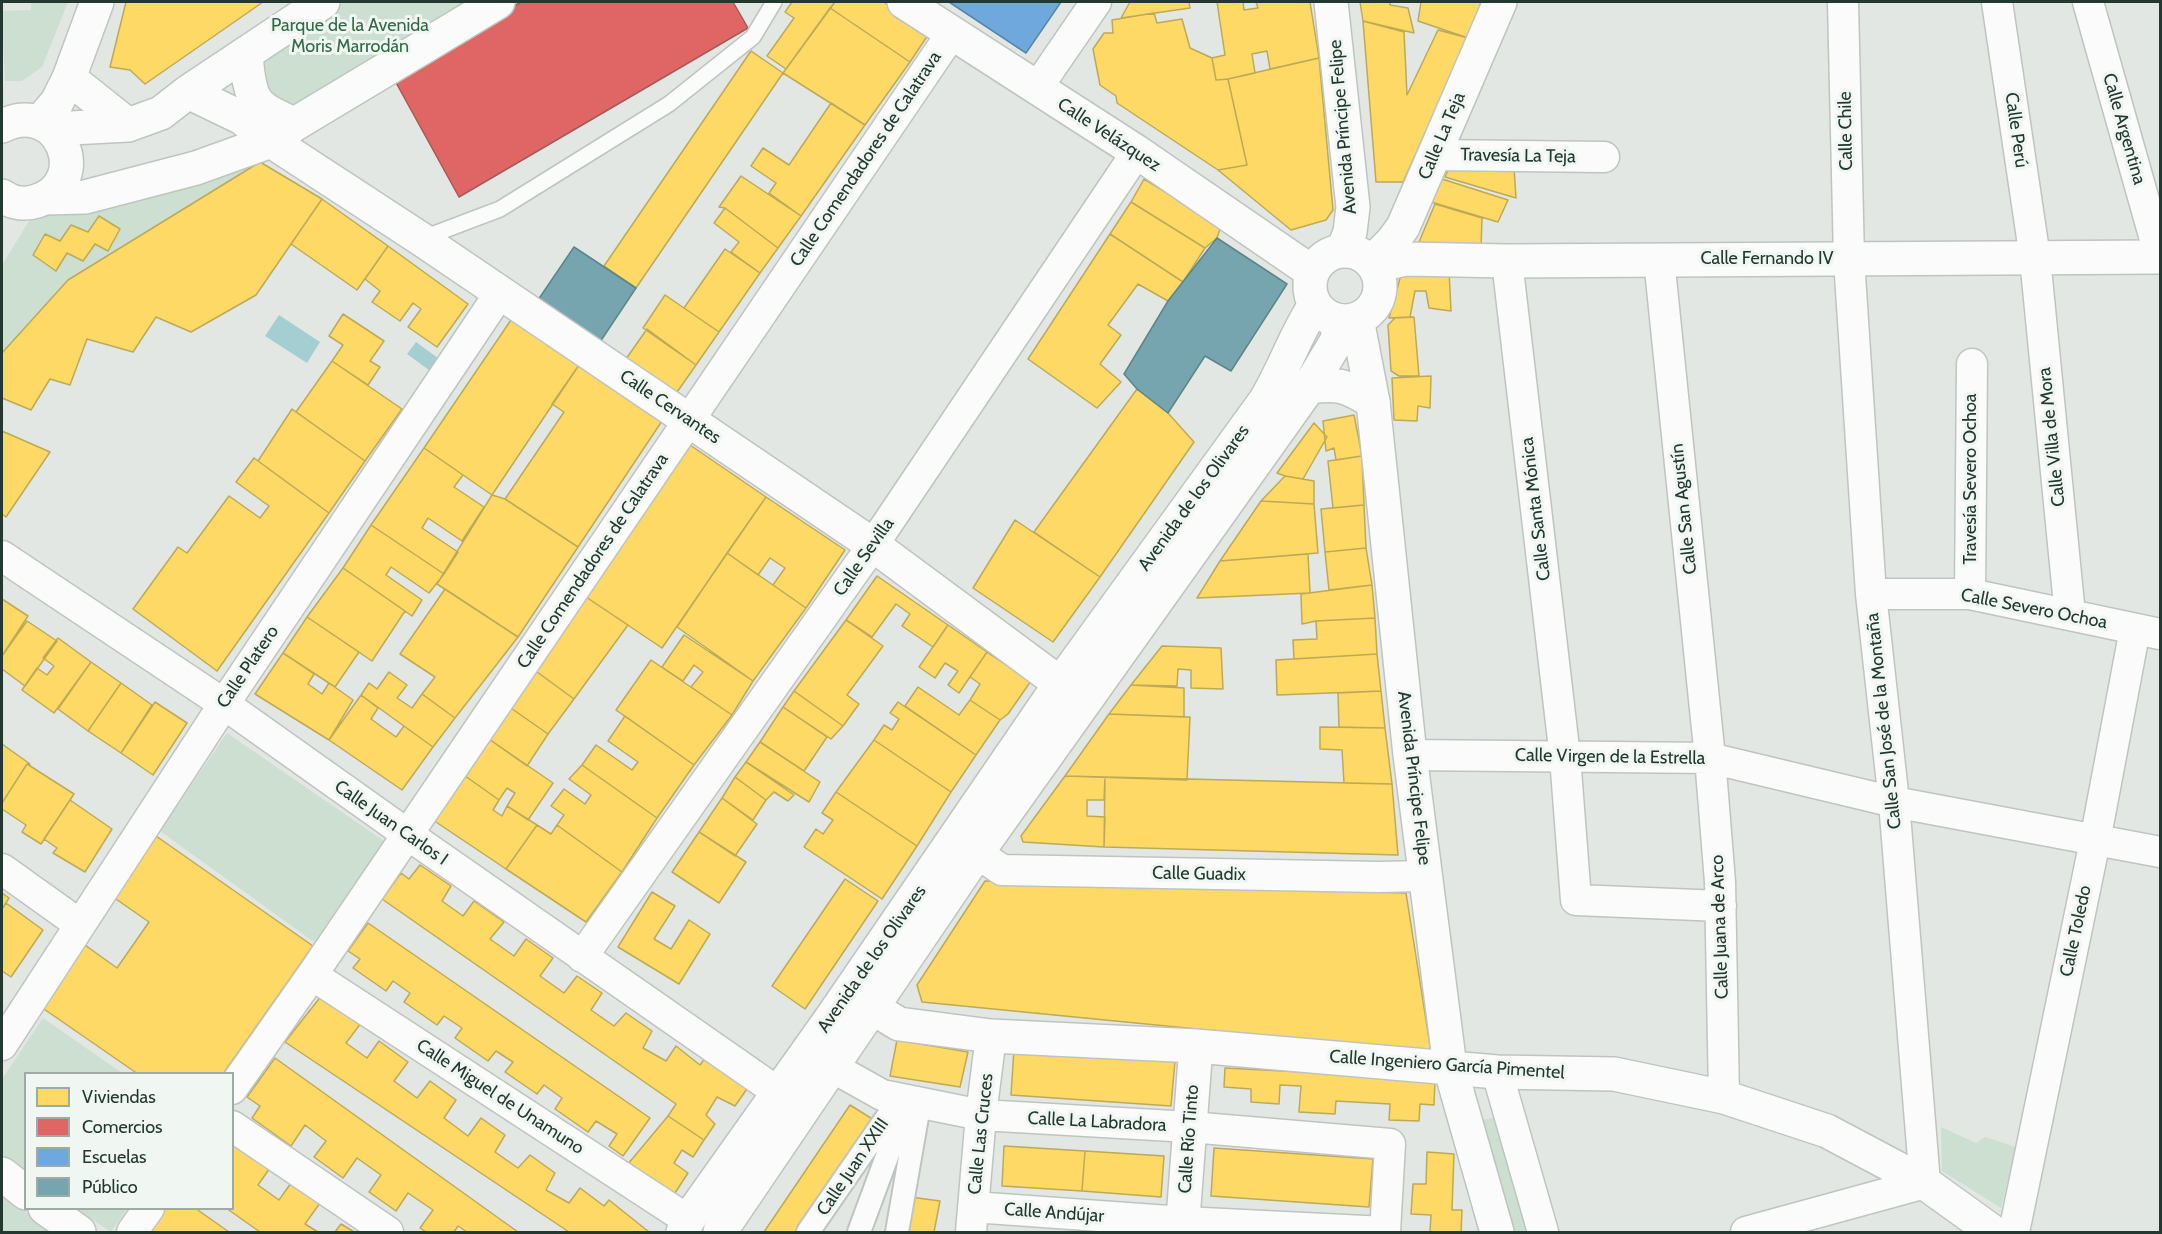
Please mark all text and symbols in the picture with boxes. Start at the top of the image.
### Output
park label: Parque de la Avenida Moris Marrodán [271,15,429,57]
street label: Avenida Príncipe Felipe [1325,39,1361,215]
street label: Calle Comendadores de Calatrava [786,47,946,271]
street label: Calle Argentina [2098,71,2150,187]
street label: Calle La Teja [1414,89,1470,183]
street label: Calle Chile [1835,91,1857,171]
street label: Calle Perú [2000,91,2032,169]
street label: Calle Velázquez [1053,94,1165,176]
street label: Travesía La Teja [1460,144,1576,168]
street label: Calle Fernando IV [1700,248,1834,270]
street label: Calle Cervantes [615,365,725,449]
street label: Calle Villa de Mora [2034,366,2070,508]
street label: Travesía Severo Ochoa [1960,394,1982,564]
street label: Avenida de los Olivares [1134,421,1254,575]
street label: Calle Santa Mónica [1516,436,1556,582]
street label: Calle San Agustín [1666,443,1702,575]
street label: Calle Comendadores de Calatrava [513,449,673,673]
street label: Calle Sevilla [829,514,899,600]
street label: Calle Severo Ochoa [1959,584,2109,634]
street label: Calle San José de la Montaña [1862,612,1906,830]
street label: Calle Platero [213,622,283,712]
street label: Avenida Príncipe Felipe [1393,690,1435,866]
street label: Calle Virgen de la Estrella [1515,745,1705,769]
street label: Calle Juan Carlos I [330,776,452,870]
street label: Calle Juana de Arco [1707,854,1733,1000]
street label: Calle Guadix [1152,862,1246,886]
street label: Avenida de los Olivares [813,881,931,1037]
street label: Calle Toledo [2056,883,2096,979]
street label: Calle Miguel de Unamuno [412,1035,588,1159]
street label: Calle Ingeniero García Pimentel [1329,1046,1565,1084]
legend [24,1072,234,1210]
street label: Calle Las Cruces [964,1073,998,1195]
street label: Calle Río Tinto [1174,1084,1204,1194]
text: Viviendas [82,1086,156,1108]
street label: Calle La Labradora [1027,1108,1167,1136]
street label: Calle Juan XXIII [812,1114,894,1220]
text: Comercios [82,1116,163,1138]
text: Escuelas [82,1146,147,1168]
text: Público [82,1176,138,1198]
street label: Calle Andújar [1003,1199,1105,1227]

